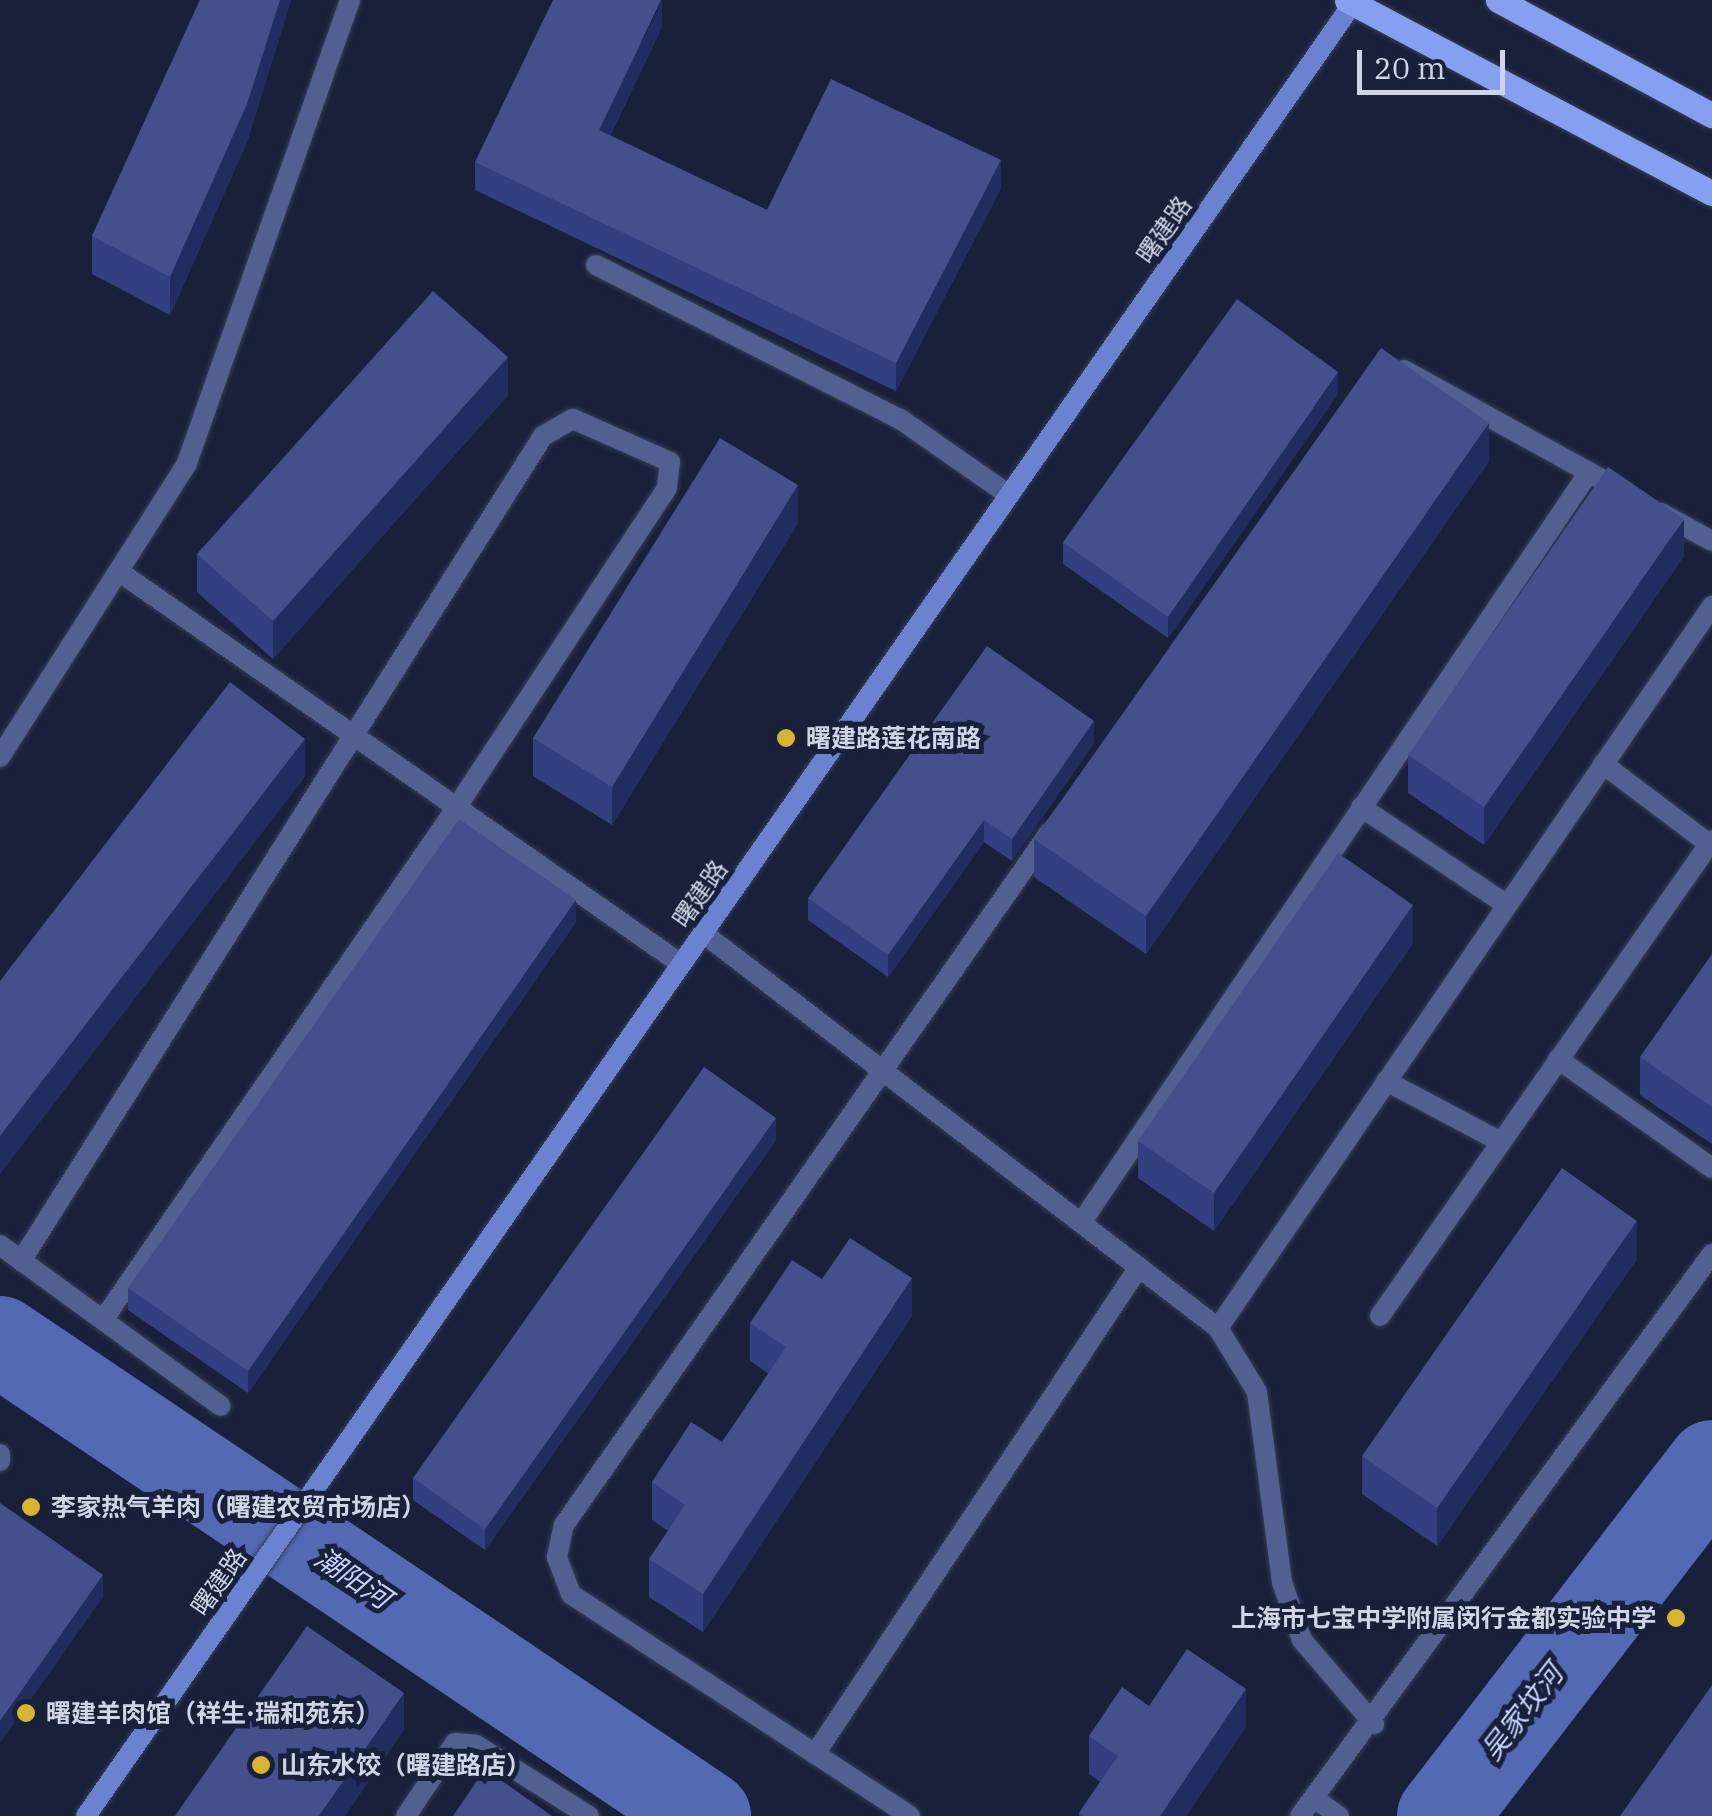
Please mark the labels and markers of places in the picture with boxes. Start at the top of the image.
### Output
place label: 曙建路莲花南路 [806,723,981,753]
marker: 曙建路莲花南路 [775,727,797,749]
place label: 李家热气羊肉（曙建农贸市场店） [51,1492,426,1522]
marker: 李家热气羊肉（曙建农贸市场店） [20,1496,42,1518]
place label: 上海市七宝中学附属闵行金都实验中学 [1231,1603,1656,1633]
marker: 上海市七宝中学附属闵行金都实验中学 [1665,1607,1687,1629]
place label: 曙建羊肉馆（祥生·瑞和苑东） [46,1698,380,1728]
marker: 曙建羊肉馆（祥生·瑞和苑东） [15,1702,37,1724]
place label: 山东水饺（曙建路店） [281,1750,531,1780]
marker: 山东水饺（曙建路店） [250,1754,272,1776]

